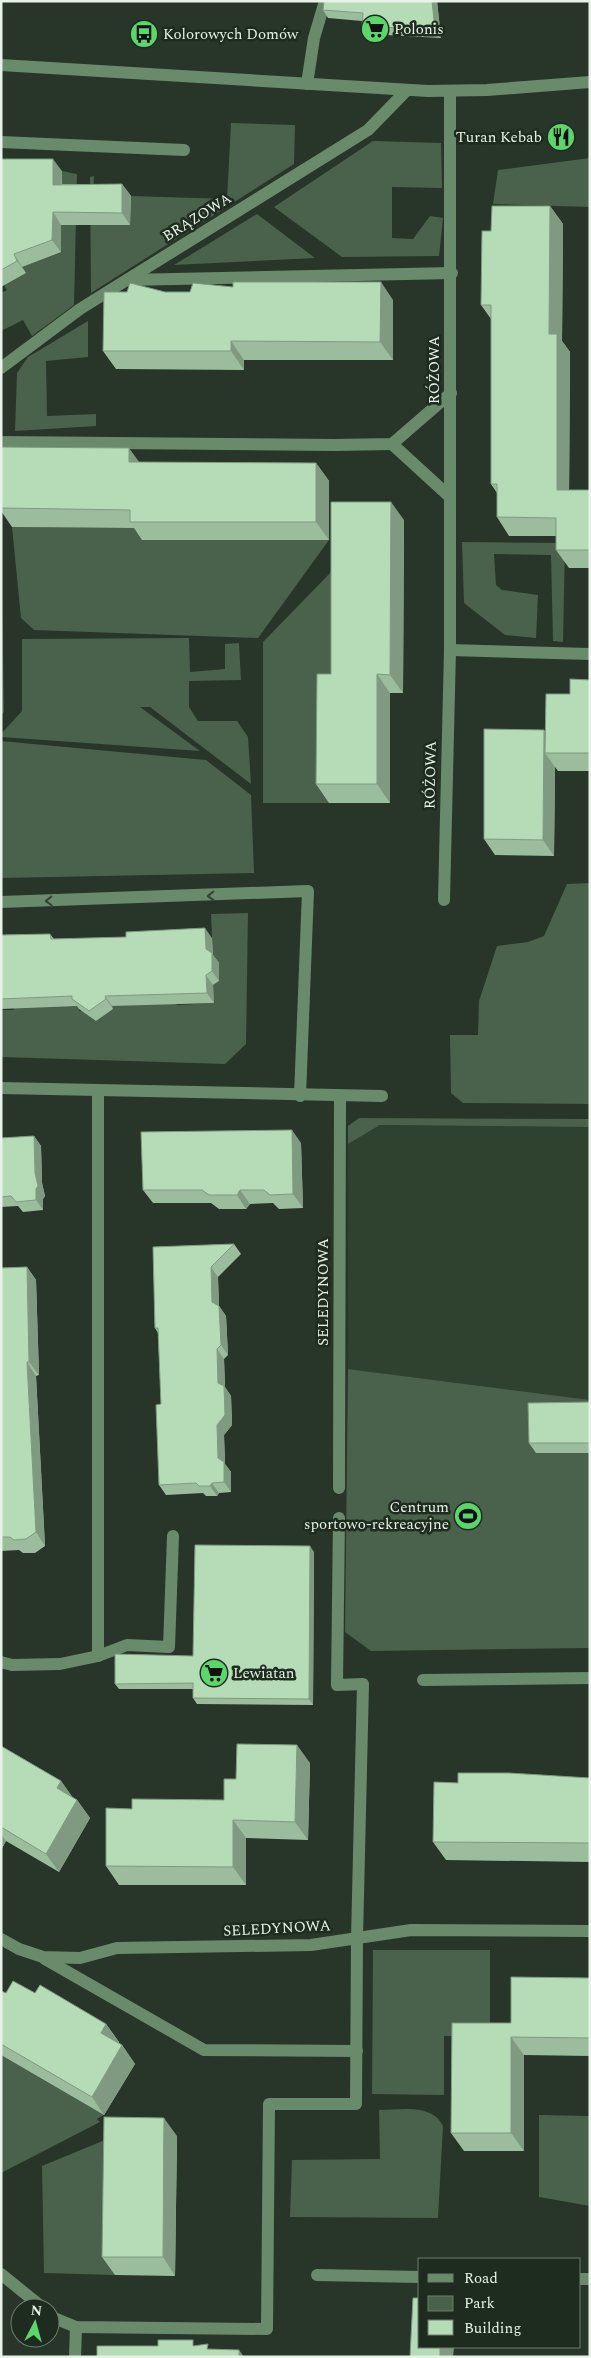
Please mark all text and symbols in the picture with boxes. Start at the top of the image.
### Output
supermarket icon: Polonis [360,14,390,44]
place label: Polonis [394,18,444,41]
bus stop icon: Kolorowych Domów [129,19,159,49]
place label: Kolorowych Domów [163,23,299,46]
restaurant icon: Turan Kebab [546,122,576,152]
place label: Turan Kebab [456,126,542,149]
street label: BRĄZOWA [158,187,236,248]
street label: RÓŻOWA [423,336,446,404]
street label: RÓŻOWA [418,741,443,809]
one-way arrow [207,891,214,901]
one-way arrow [44,895,52,906]
street label: SELEDYNOWA [312,1238,335,1346]
place label: Centrum sportowo-rekreacyjne [304,1496,449,1536]
sports icon: Centrum sportowo-rekreacyjne [453,1501,483,1531]
supermarket icon: Lewiatan [199,1658,229,1688]
place label: Lewiatan [233,1662,295,1685]
street label: SELEDYNOWA [223,1914,331,1943]
legend [418,2258,581,2348]
text: Road [464,2267,498,2290]
text: Park [464,2292,495,2315]
north arrow [10,2298,60,2348]
text: N [30,2300,43,2322]
text: Building [464,2317,521,2340]

